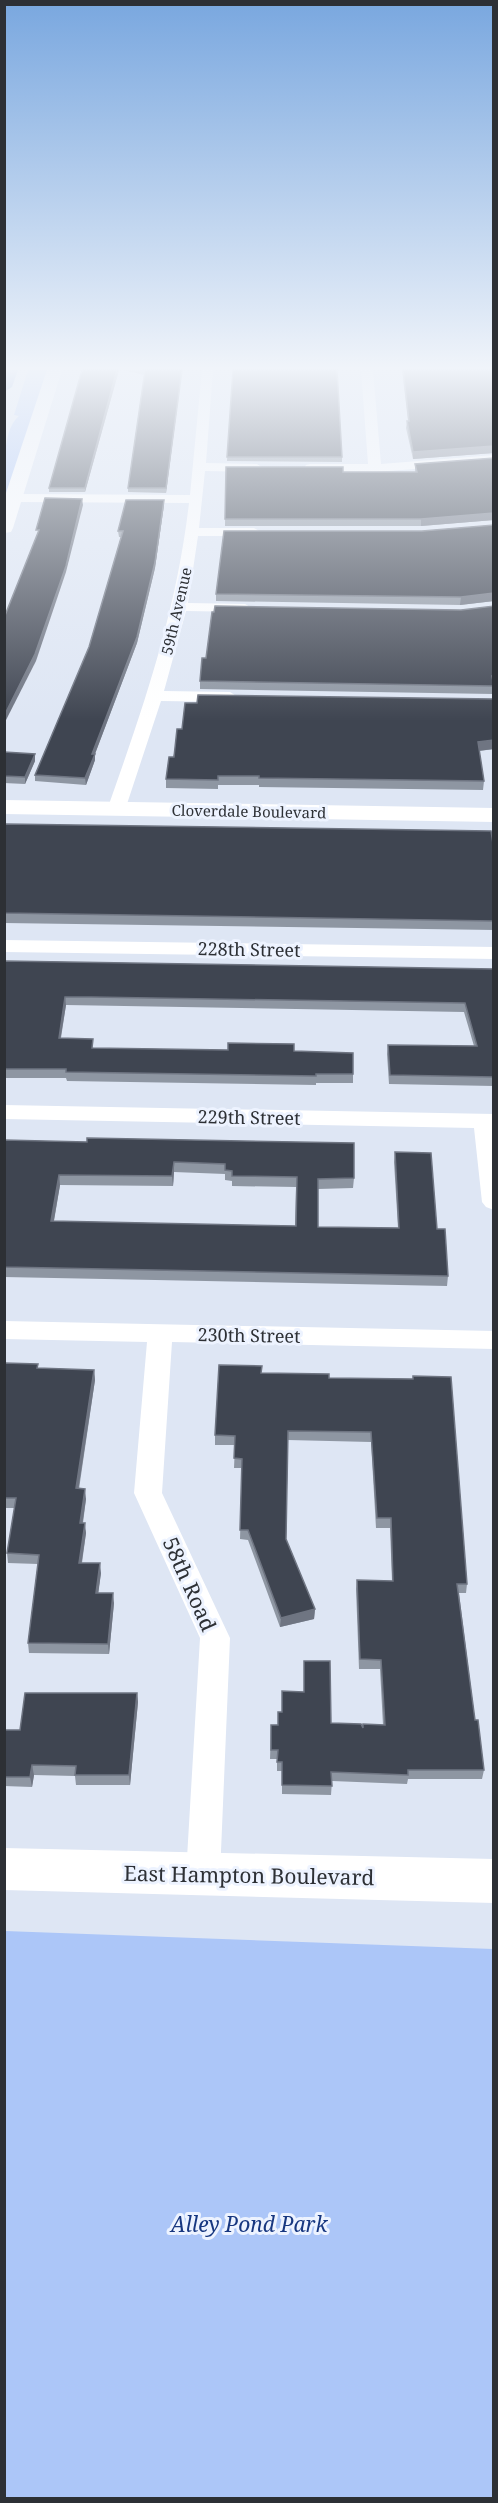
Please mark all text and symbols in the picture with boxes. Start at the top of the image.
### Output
street label: 59th Avenue [156,565,196,657]
street label: Cloverdale Boulevard [172,800,326,822]
street label: 228th Street [197,936,301,962]
street label: 229th Street [197,1104,301,1130]
street label: 230th Street [197,1322,301,1348]
street label: 58th Road [157,1532,223,1636]
street label: East Hampton Boulevard [123,1859,375,1891]
park label: Alley Pond Park [169,2210,328,2238]

